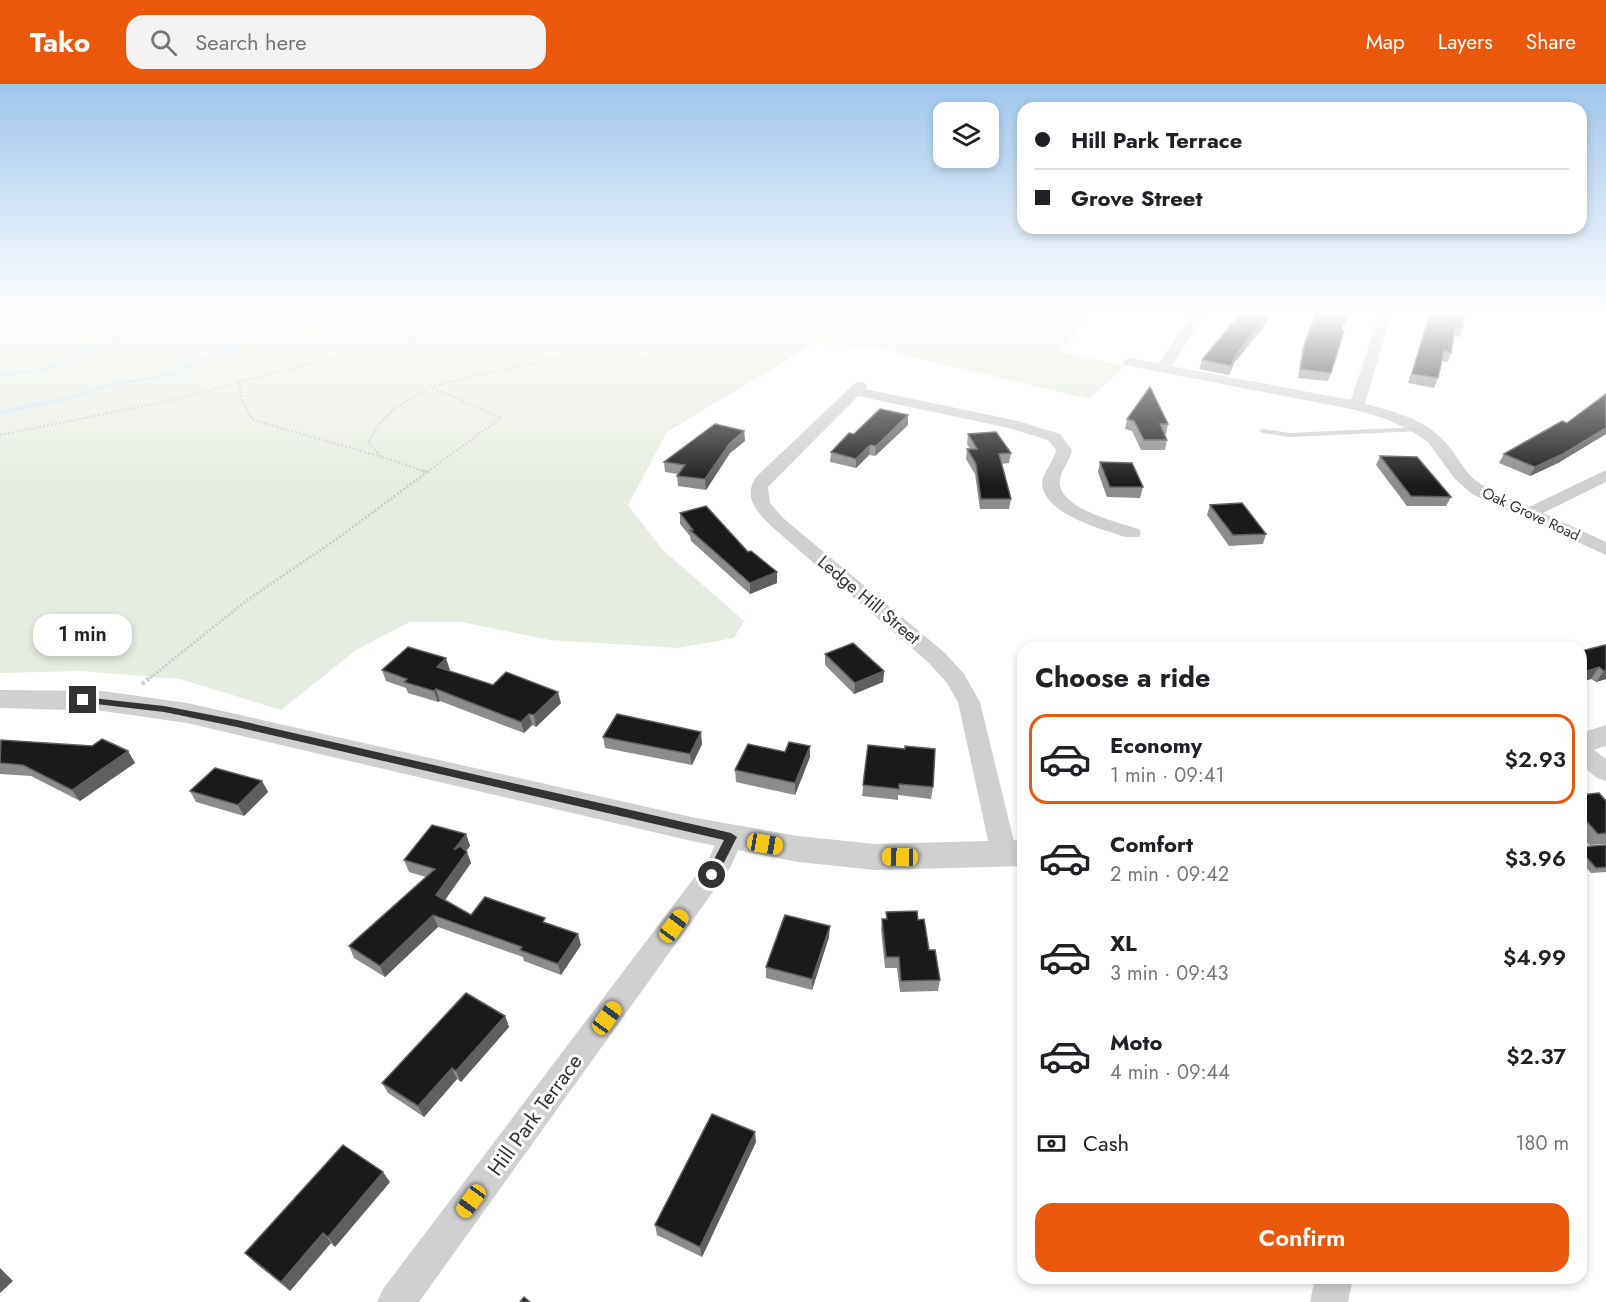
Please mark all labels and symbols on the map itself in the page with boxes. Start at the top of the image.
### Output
street label: Oak Grove Road [1478,482,1584,546]
street label: Ledge Hill Street [812,549,926,651]
callout: 1 min [34,613,132,655]
route end [69,686,96,713]
car [746,832,784,856]
car [882,848,918,866]
route start [698,861,725,888]
car [656,906,692,946]
car [589,998,625,1038]
street label: Hill Park Terrace [481,1048,590,1182]
car [453,1181,489,1221]

